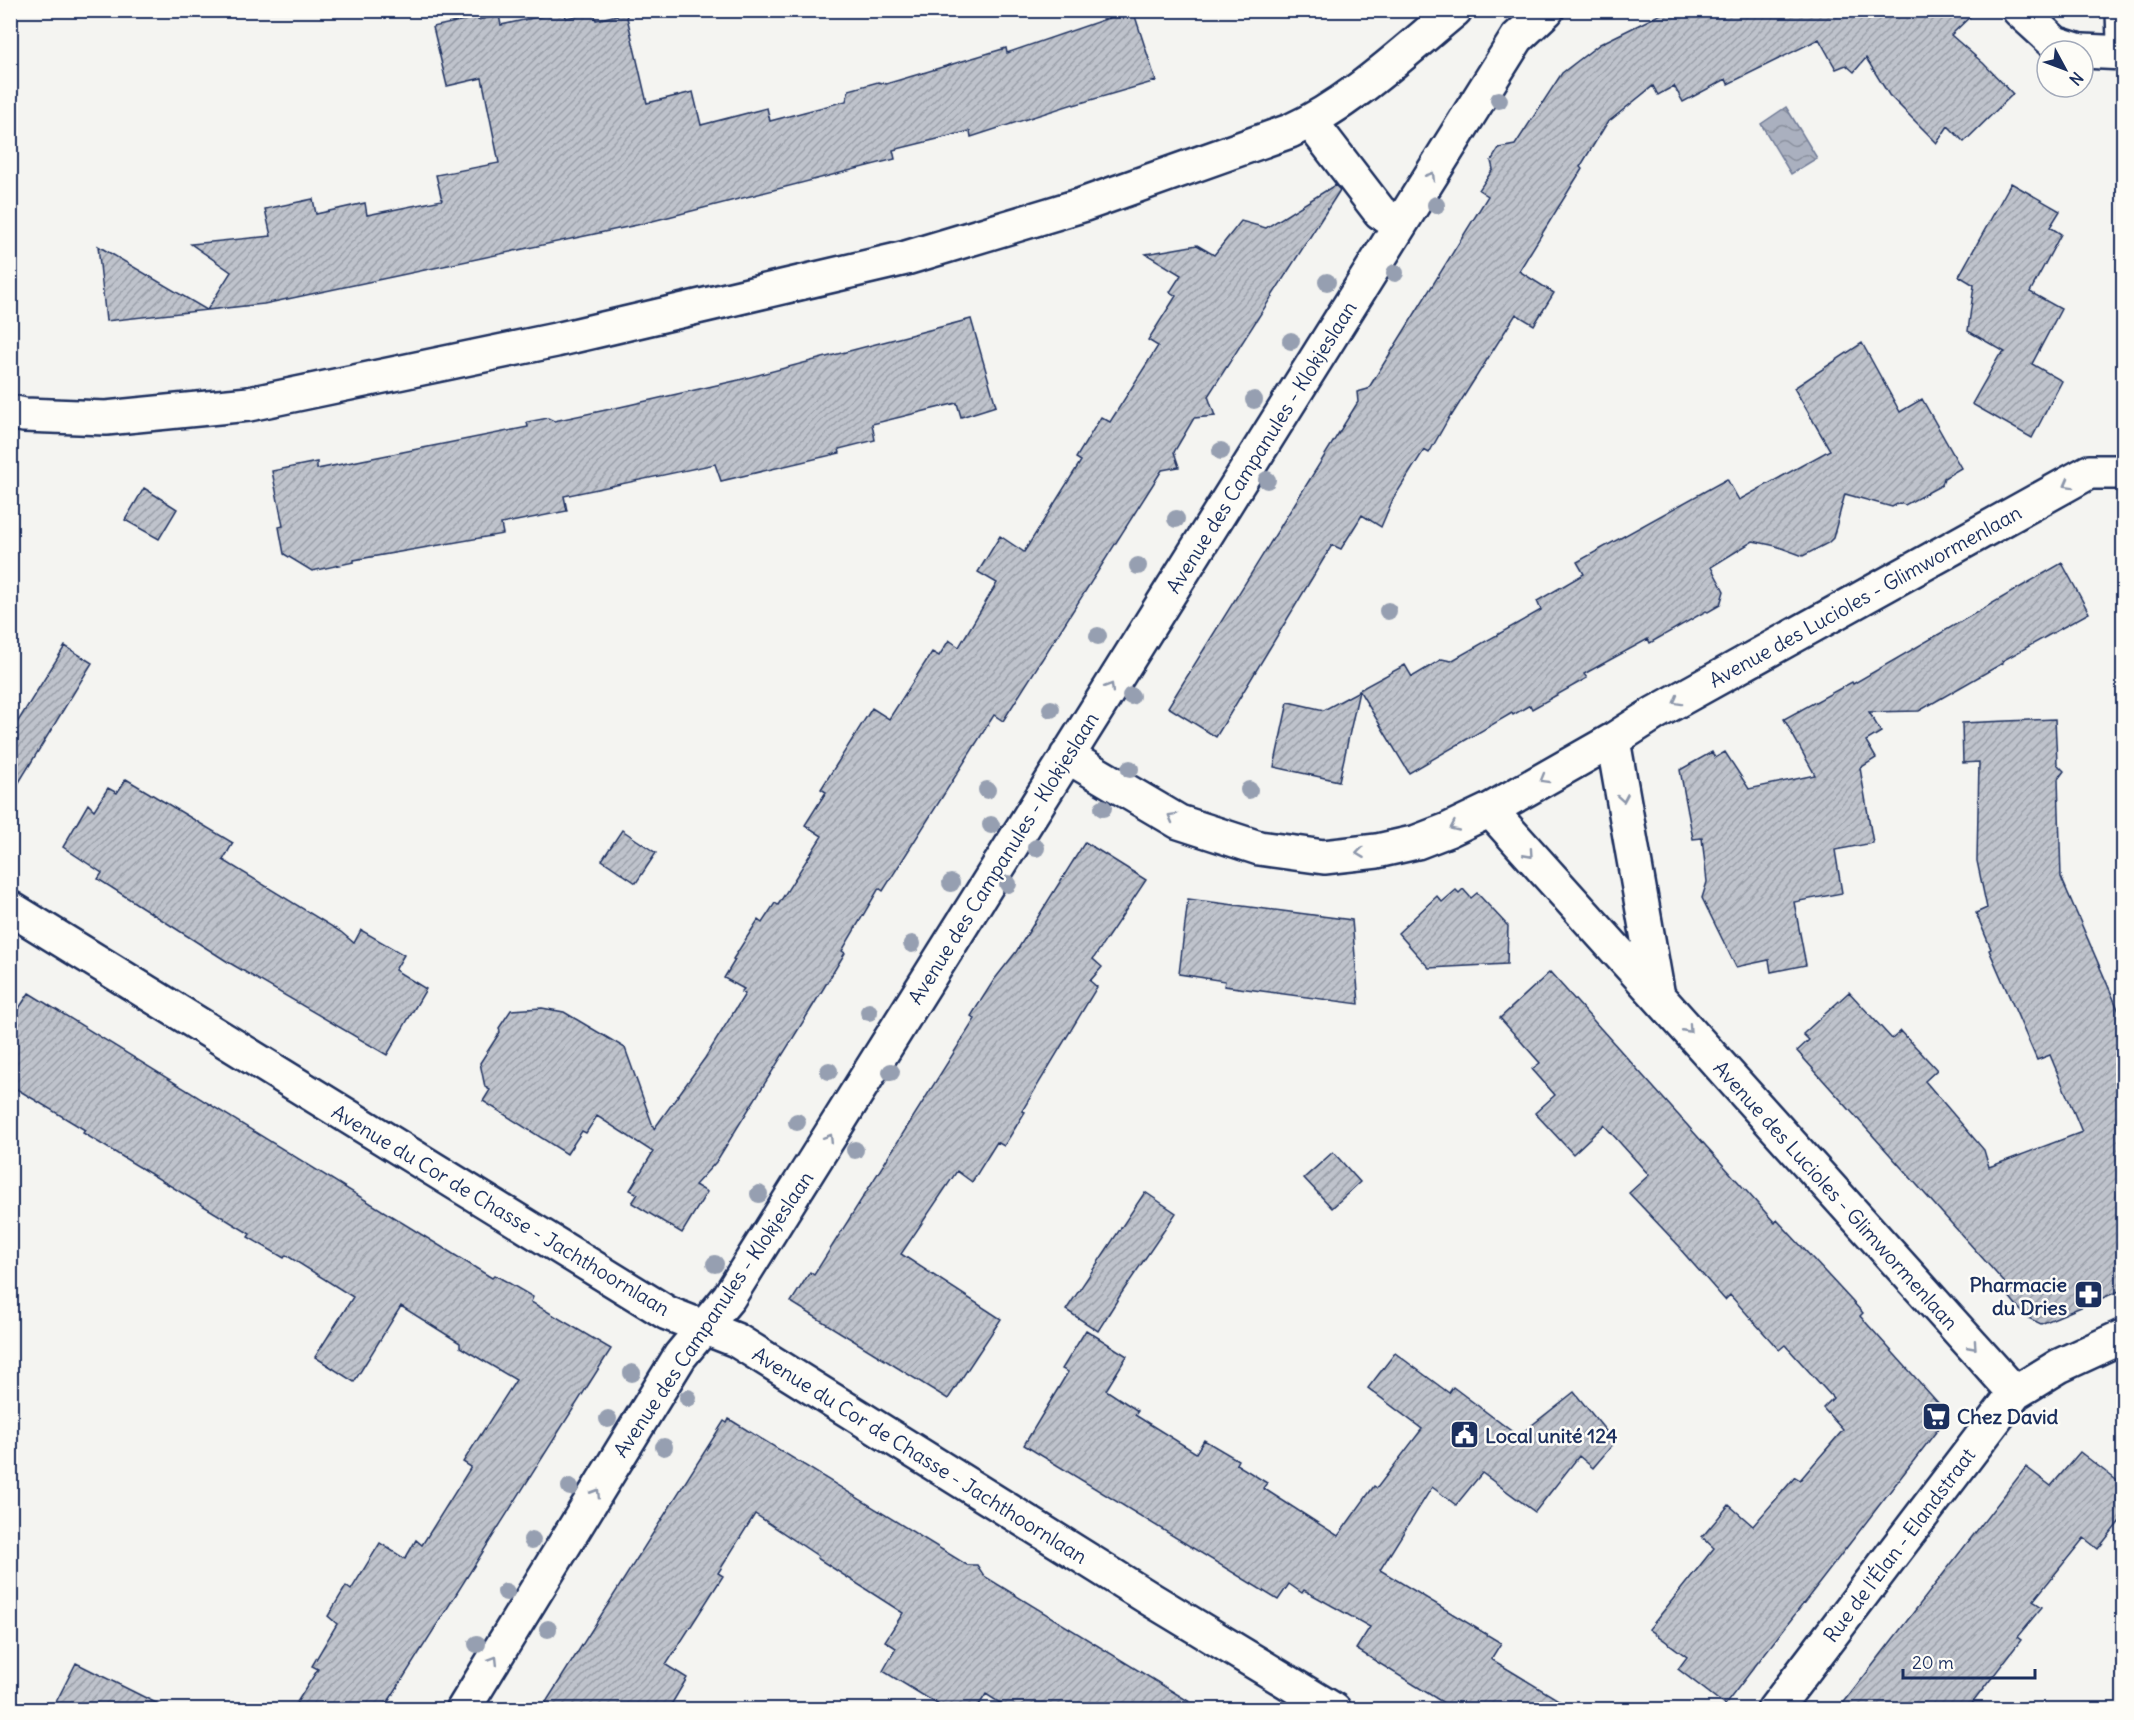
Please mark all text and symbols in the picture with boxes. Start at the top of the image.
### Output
north arrow [2035,39,2095,99]
text: N [2065,68,2087,90]
one-way arrow [1424,172,1436,182]
street label: Avenue des Campanules - Klokjeslaan [1160,296,1362,598]
one-way arrow [2064,477,2074,488]
street label: Avenue des Lucioles - Glimwormenlaan [1704,499,2026,693]
one-way arrow [1103,683,1114,694]
one-way arrow [1673,694,1683,705]
street label: Avenue des Campanules - Klokjeslaan [902,707,1104,1009]
one-way arrow [1540,772,1550,784]
one-way arrow [1616,792,1629,802]
one-way arrow [1167,813,1178,824]
one-way arrow [1449,820,1460,832]
one-way arrow [1355,846,1365,858]
one-way arrow [1522,847,1533,857]
one-way arrow [1681,1023,1692,1033]
street label: Avenue des Lucioles - Glimwormenlaan [1709,1055,1963,1335]
street label: Avenue du Cor de Chasse - Jachthoornlaan [327,1099,675,1321]
one-way arrow [821,1134,833,1144]
street label: Avenue des Campanules - Klokjeslaan [608,1166,818,1462]
place label: Pharmacie du Dries [1970,1272,2067,1320]
pharmacy icon: Pharmacie du Dries [2072,1279,2104,1311]
one-way arrow [1966,1339,1977,1350]
street label: Avenue du Cor de Chasse - Jachthoornlaan [748,1341,1092,1569]
supermarket icon: Chez David [1920,1400,1952,1432]
place label: Chez David [1957,1404,2059,1429]
public building icon: Local unité 124 [1448,1419,1480,1451]
place label: Local unité 124 [1485,1423,1618,1448]
street label: Rue de l'Élan - Elandstraat [1818,1443,1980,1647]
one-way arrow [588,1489,600,1499]
scale bar [1903,1642,2035,1680]
text: 20 m [1912,1651,1954,1674]
one-way arrow [486,1656,498,1666]

